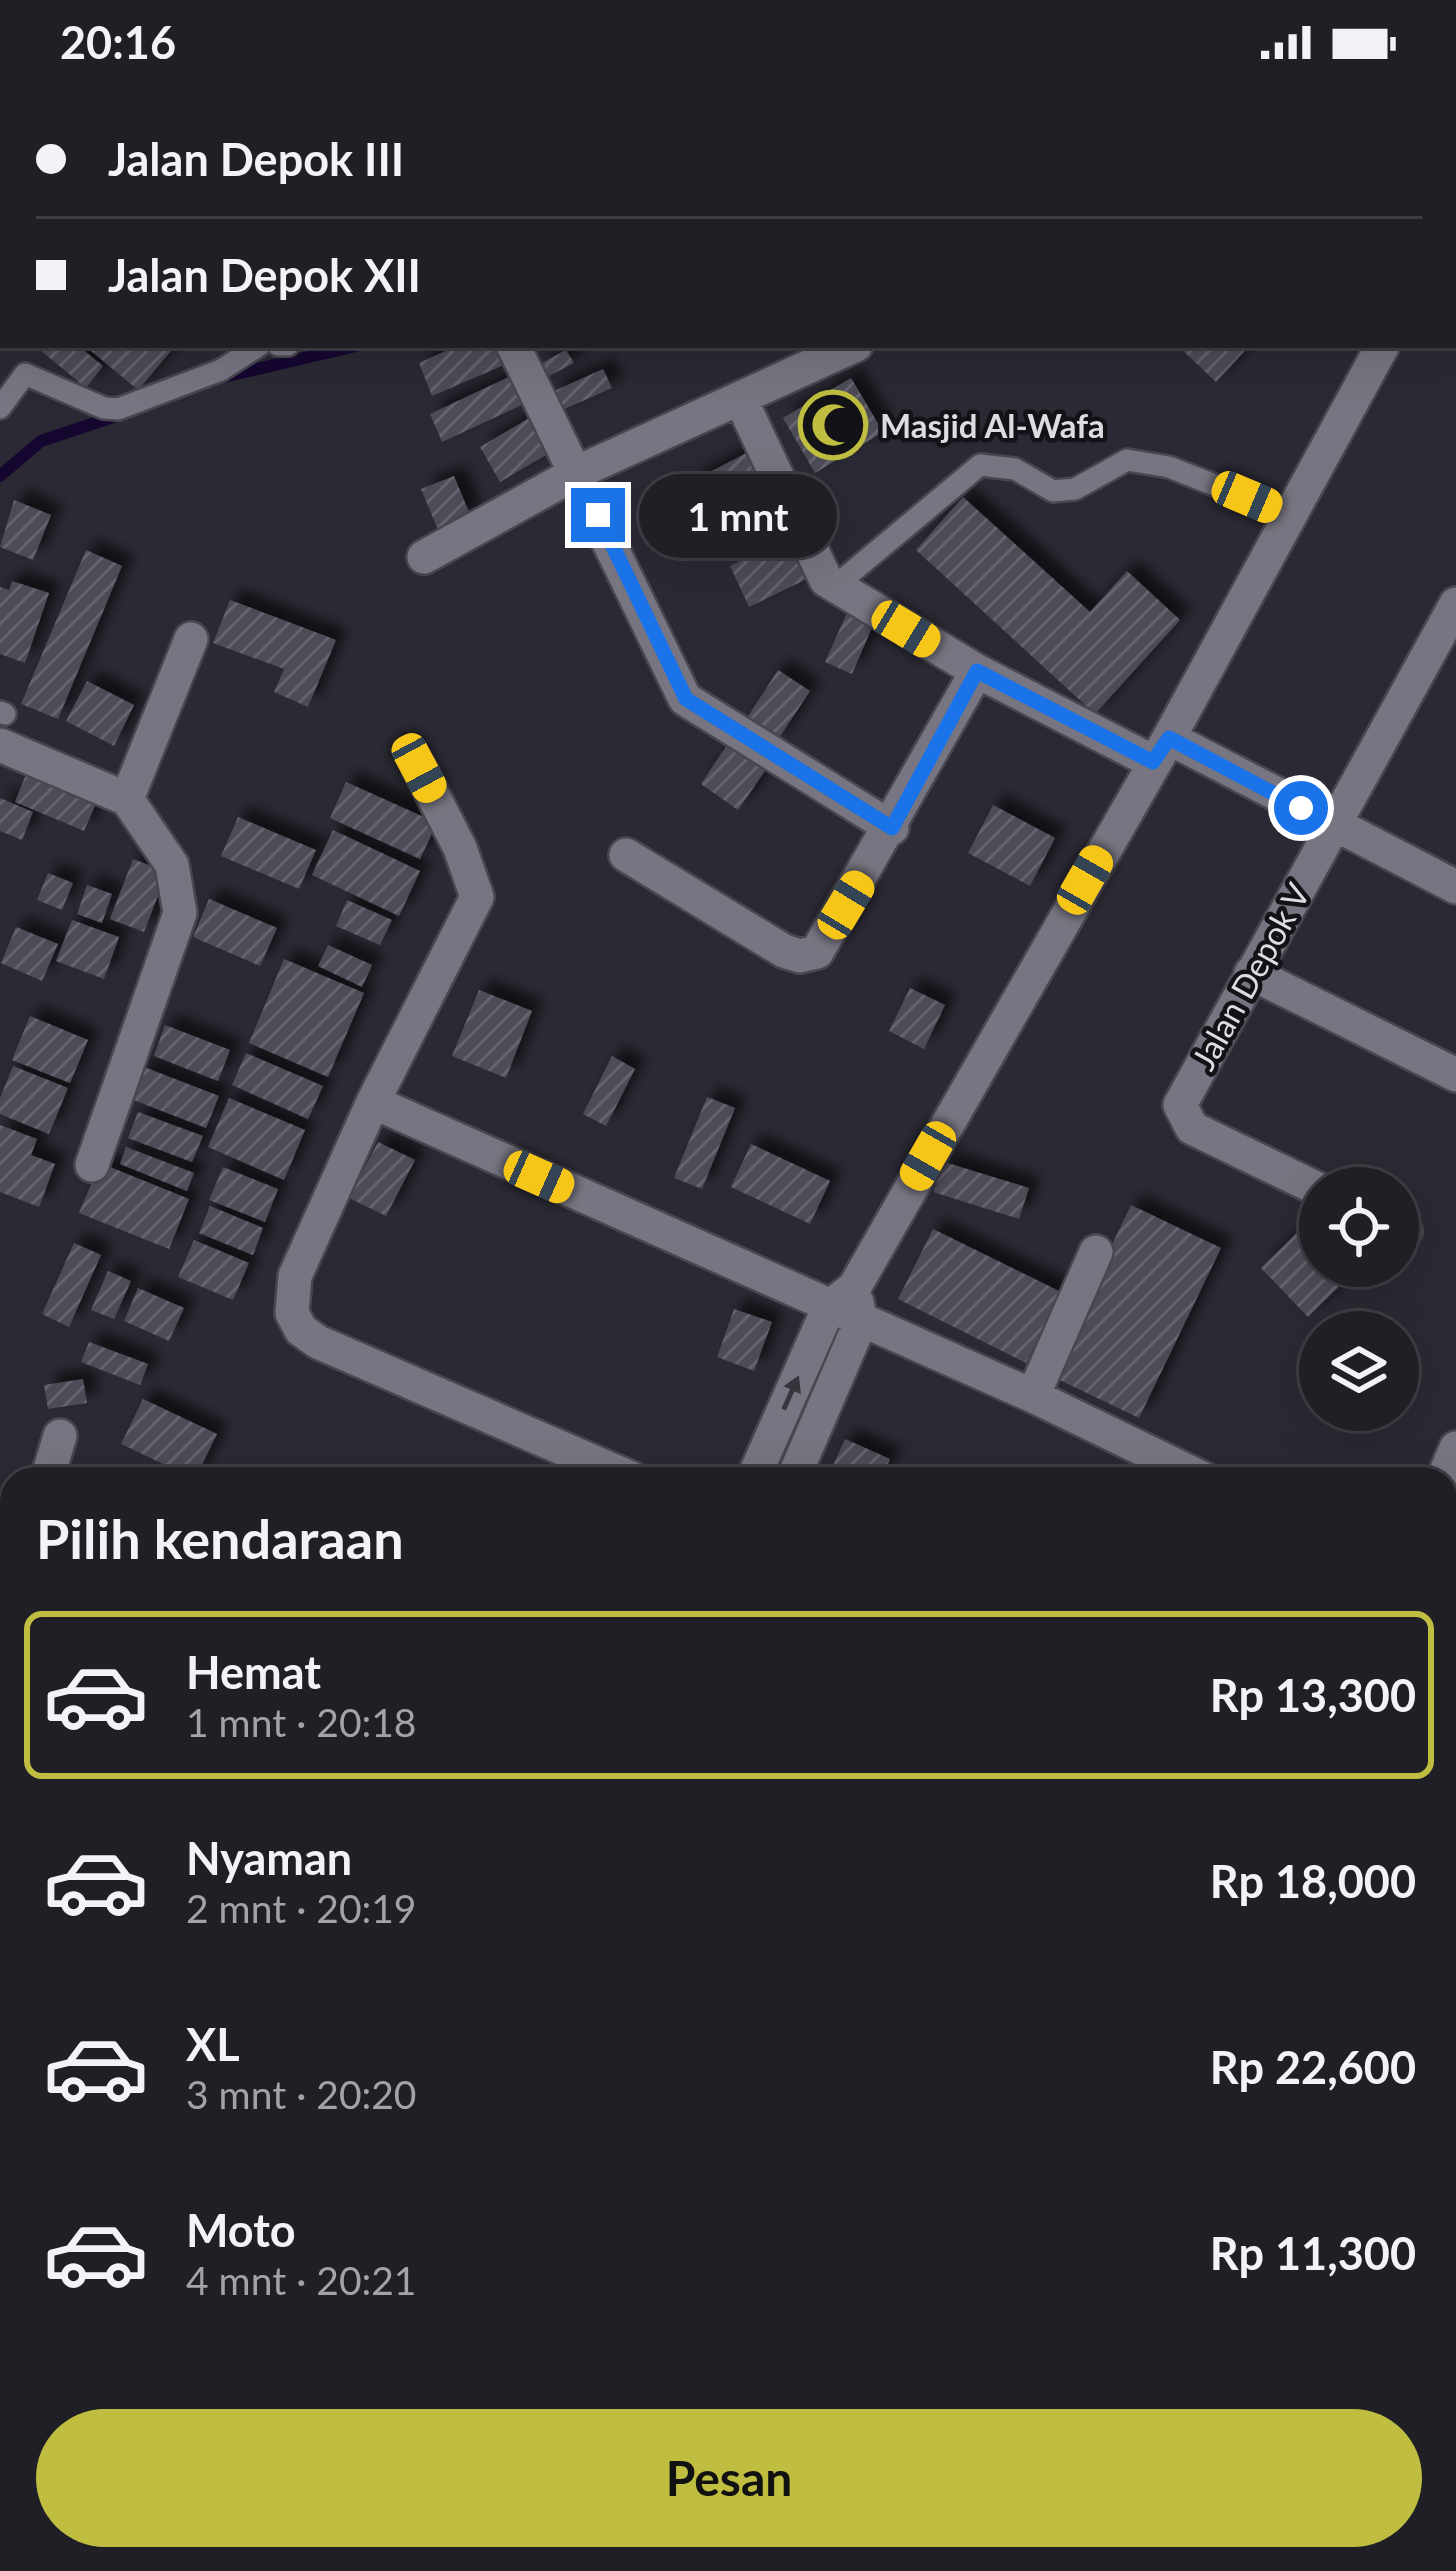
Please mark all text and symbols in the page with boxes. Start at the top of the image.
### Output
text: 20:16 [60,15,176,69]
text: Jalan Depok III [108,132,404,186]
text: Jalan Depok XII [108,248,421,302]
mosque icon: Masjid Al-Wafa [798,390,868,460]
place label: Masjid Al-Wafa [880,405,1105,445]
car [1207,466,1287,528]
callout: 1 mnt [640,473,838,557]
route end [571,488,625,542]
text: 1 mnt [688,493,789,539]
car [866,595,946,663]
car [386,728,452,808]
route start [1274,781,1328,835]
car [1051,840,1119,920]
car [812,865,880,945]
street label: Jalan Depok V [1182,875,1318,1076]
car [894,1116,962,1196]
car [499,1146,579,1208]
map controls [1299,1167,1419,1431]
button: locate [1299,1167,1419,1287]
button: layers [1299,1311,1419,1431]
one-way arrow [782,1375,801,1411]
text: Pilih kendaraan [36,1506,404,1571]
icon: car [42,1641,150,1749]
text: Hemat [186,1645,321,1699]
text: Rp 13,300 [1210,1668,1416,1722]
text: 1 mnt · 20:18 [186,1699,417,1745]
icon: car [42,1827,150,1935]
text: Nyaman [186,1831,352,1885]
text: Rp 18,000 [1210,1854,1416,1908]
text: 2 mnt · 20:19 [186,1885,417,1931]
icon: car [42,2013,150,2121]
text: XL [186,2017,240,2071]
text: Rp 22,600 [1210,2040,1416,2094]
text: 3 mnt · 20:20 [186,2071,417,2117]
icon: car [42,2199,150,2307]
text: Moto [186,2203,296,2257]
text: Rp 11,300 [1210,2226,1416,2280]
text: 4 mnt · 20:21 [186,2257,417,2303]
button: Pesan [36,2409,1422,2547]

